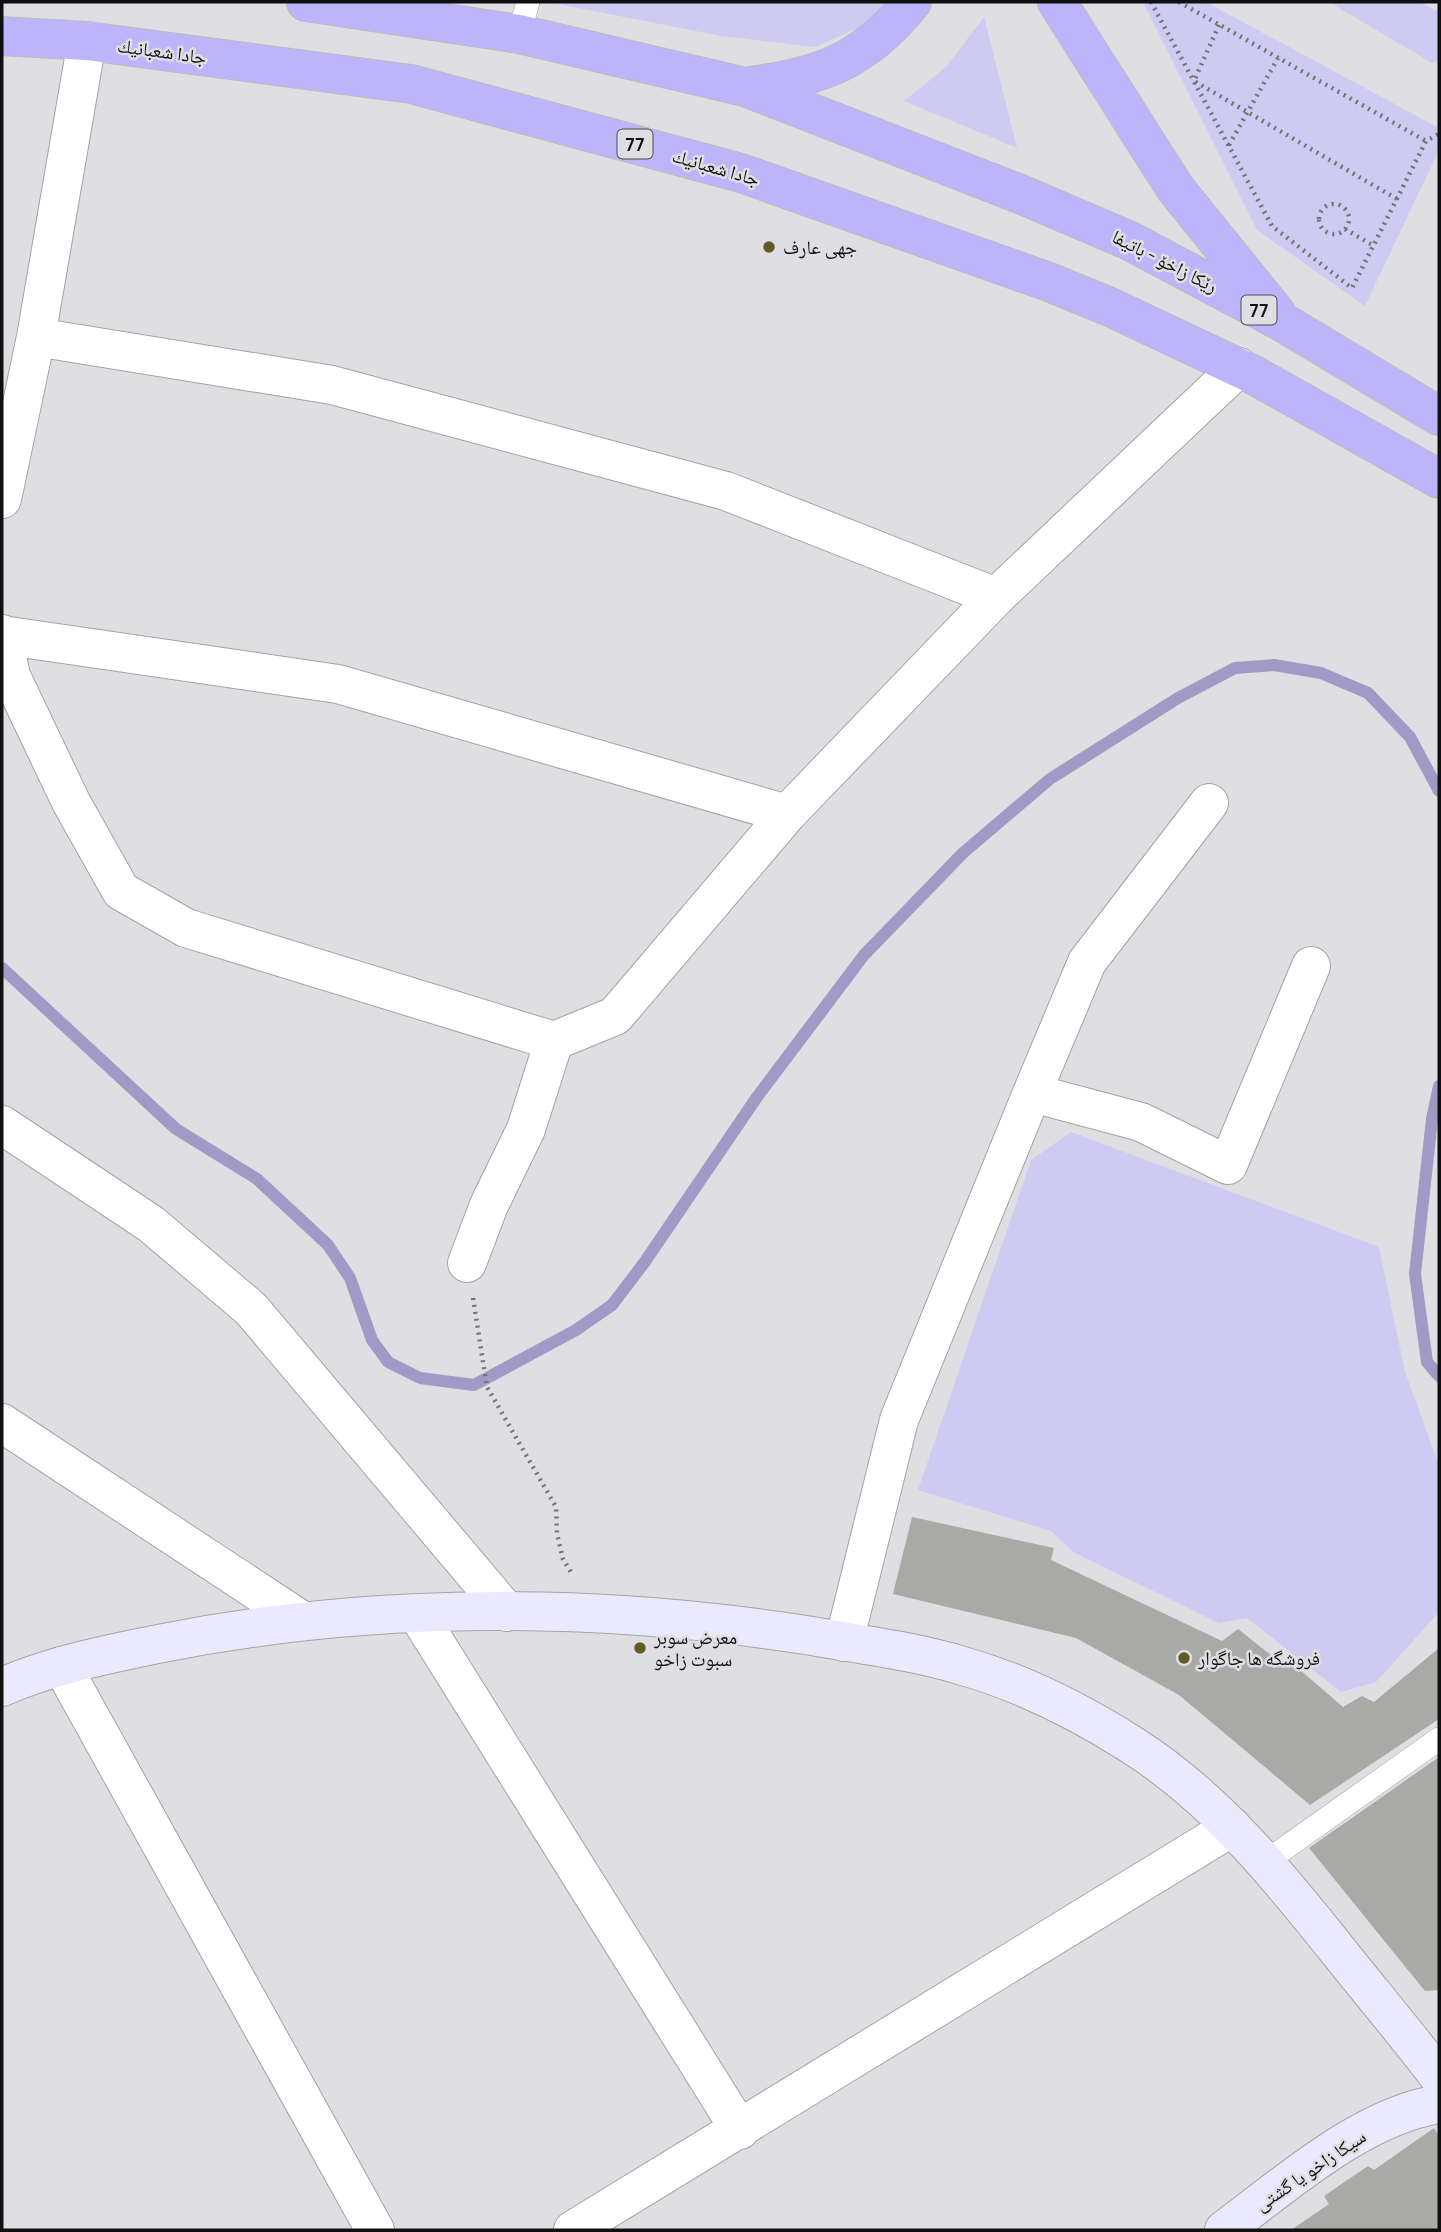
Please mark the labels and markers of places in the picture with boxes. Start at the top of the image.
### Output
place label: جهى عارف [783,234,857,260]
marker: جهى عارف [761,239,777,255]
place label: معرض سوبر سبوت زاخو [653,1624,737,1672]
marker: معرض سوبر سبوت زاخو [632,1640,648,1656]
place label: فروشگه ها جاگوار [1197,1645,1320,1671]
marker: فروشگه ها جاگوار [1176,1650,1192,1666]

